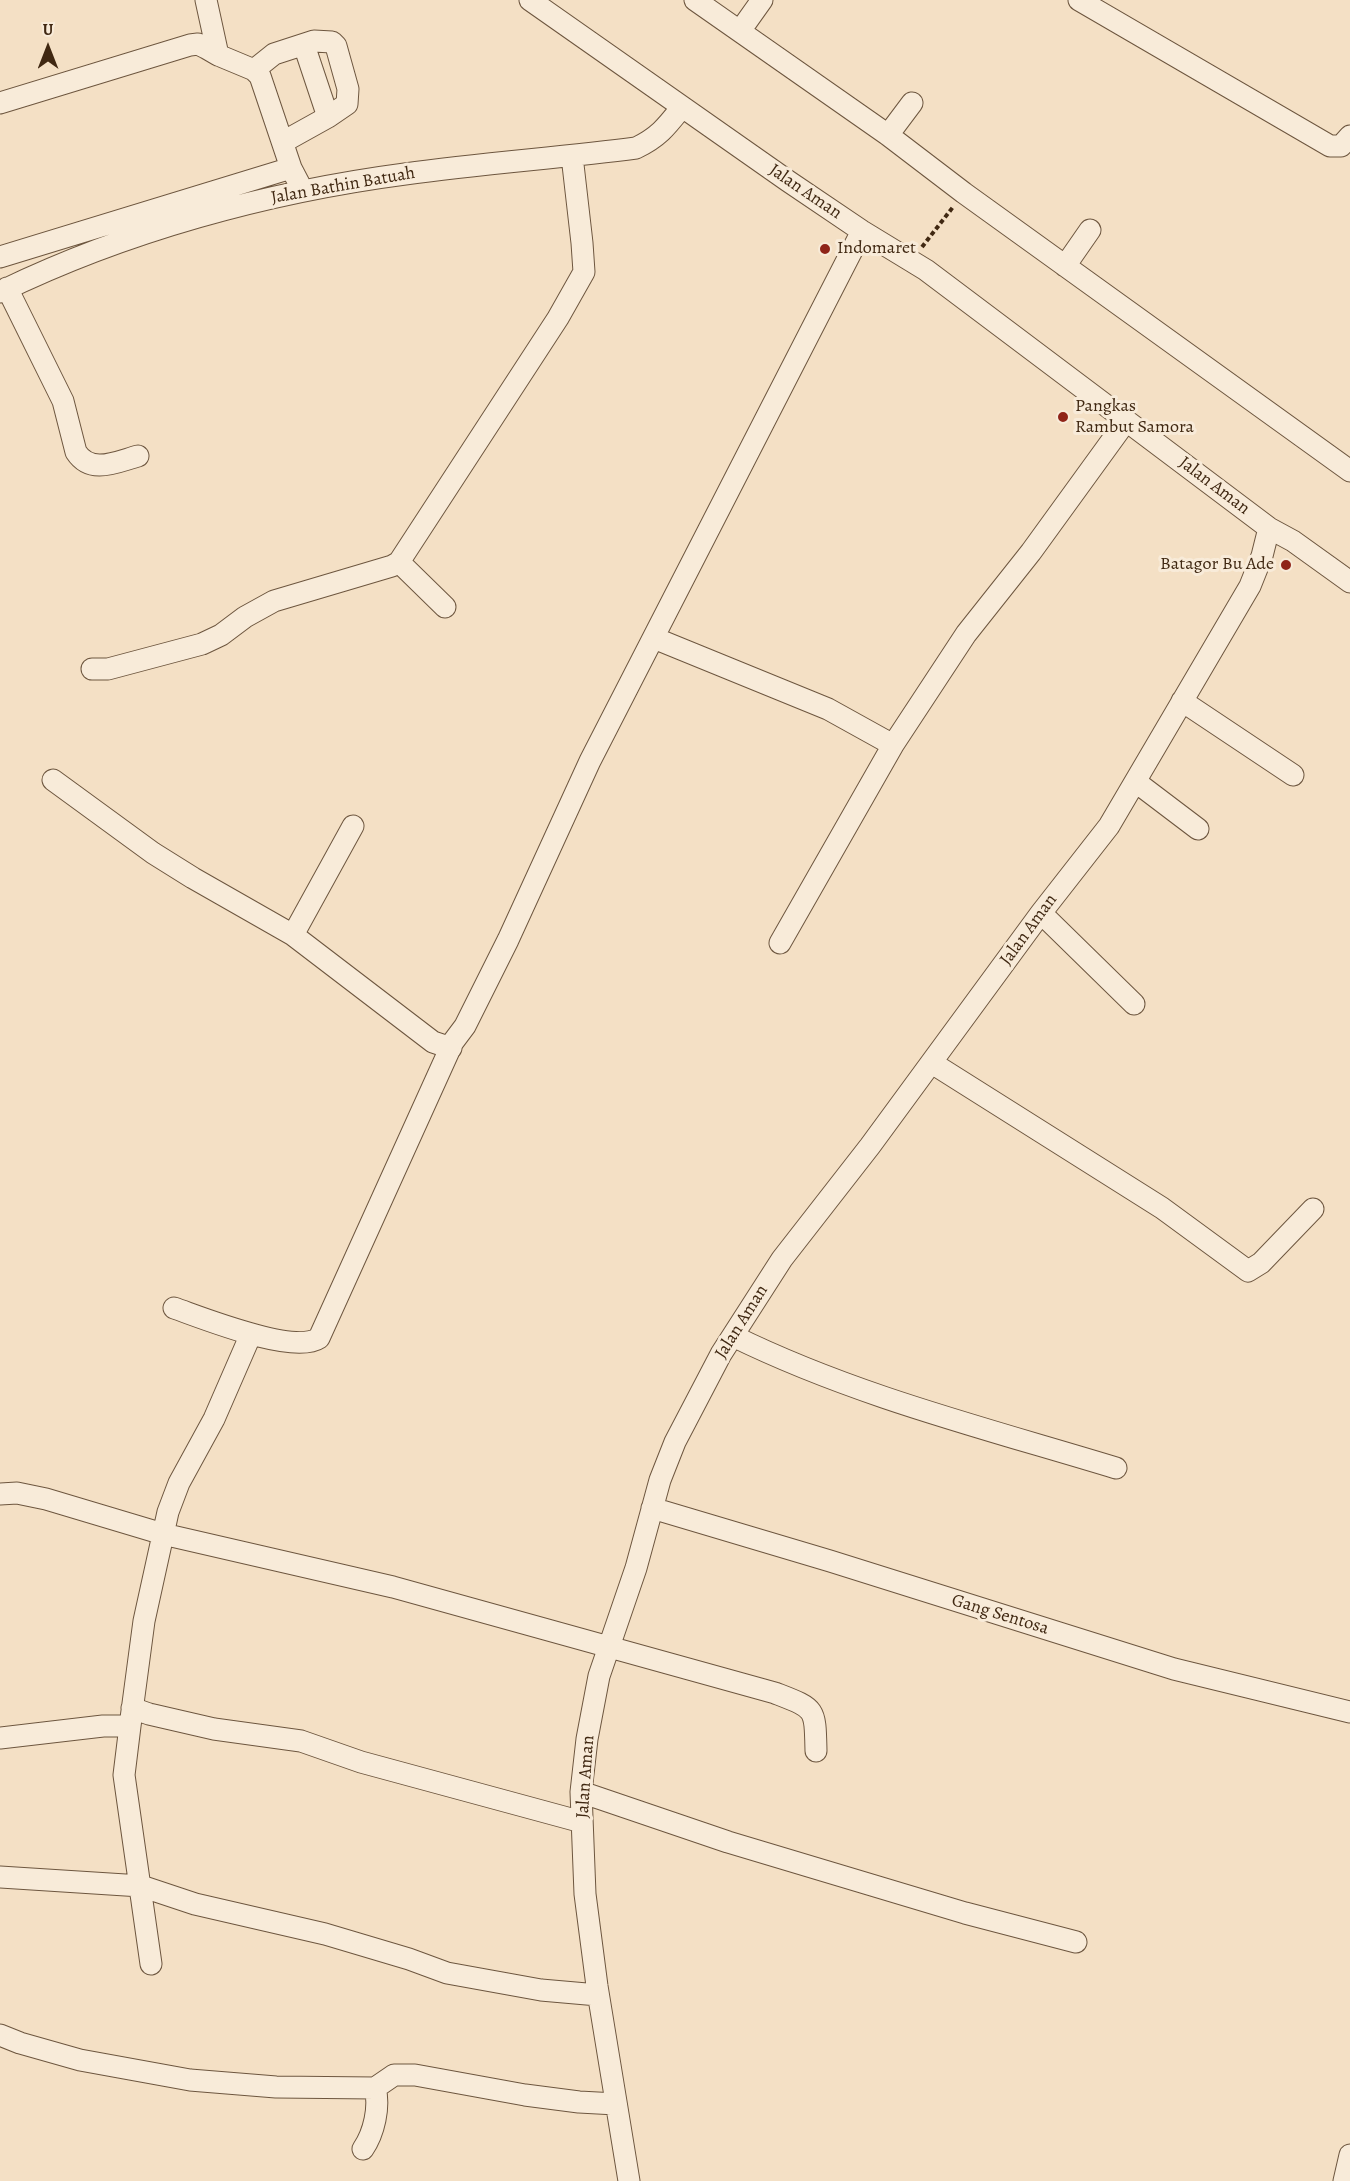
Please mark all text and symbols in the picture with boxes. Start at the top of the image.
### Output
north arrow [18,18,78,78]
text: U [43,19,53,41]
street label: Jalan Aman [764,160,846,224]
street label: Jalan Bathin Batuah [269,163,417,209]
place label: Indomaret [837,238,916,260]
marker: Indomaret [818,242,832,256]
place label: Pangkas Rambut Samora [1075,396,1194,438]
marker: Pangkas Rambut Samora [1056,410,1070,424]
street label: Jalan Aman [1174,452,1254,520]
place label: Batagor Bu Ade [1160,554,1274,576]
marker: Batagor Bu Ade [1279,558,1293,572]
street label: Jalan Aman [996,890,1062,970]
street label: Jalan Aman [711,1281,773,1363]
street label: Gang Sentosa [949,1590,1051,1640]
street label: Jalan Aman [572,1735,600,1819]

